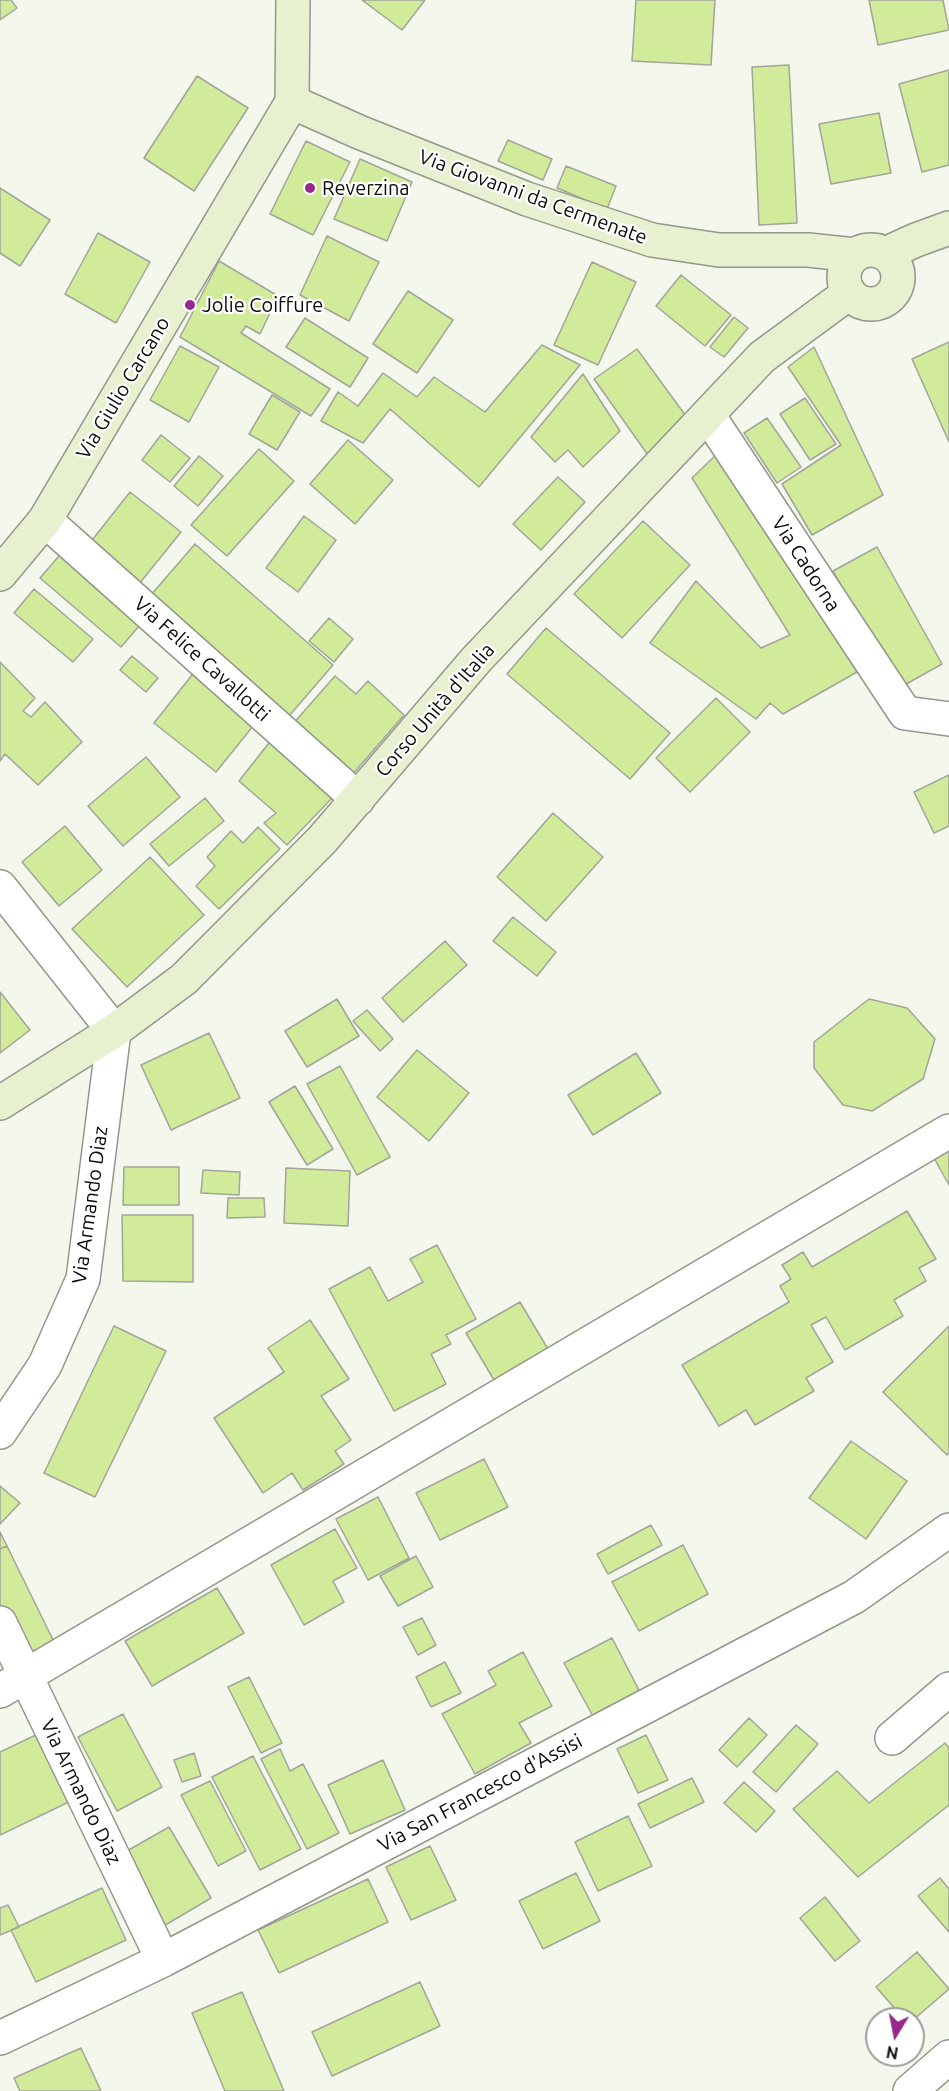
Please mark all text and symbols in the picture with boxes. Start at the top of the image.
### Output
street label: Via Giovanni da Cermenate [415,144,651,250]
place label: Reverzina [322,176,410,200]
marker: Reverzina [303,181,317,195]
place label: Jolie Coiffure [202,293,323,317]
marker: Jolie Coiffure [183,298,197,312]
street label: Via Giulio Carcano [71,313,175,463]
street label: Via Cadorna [766,512,846,616]
street label: Via Felice Cavallotti [129,592,275,726]
street label: Corso Unità d'Italia [370,638,500,782]
street label: Via Armando Diaz [67,1125,113,1285]
street label: Via Armando Diaz [35,1715,127,1869]
street label: Via San Francesco d'Assisi [374,1729,586,1857]
north arrow [865,2007,925,2067]
text: N [885,2043,900,2063]

